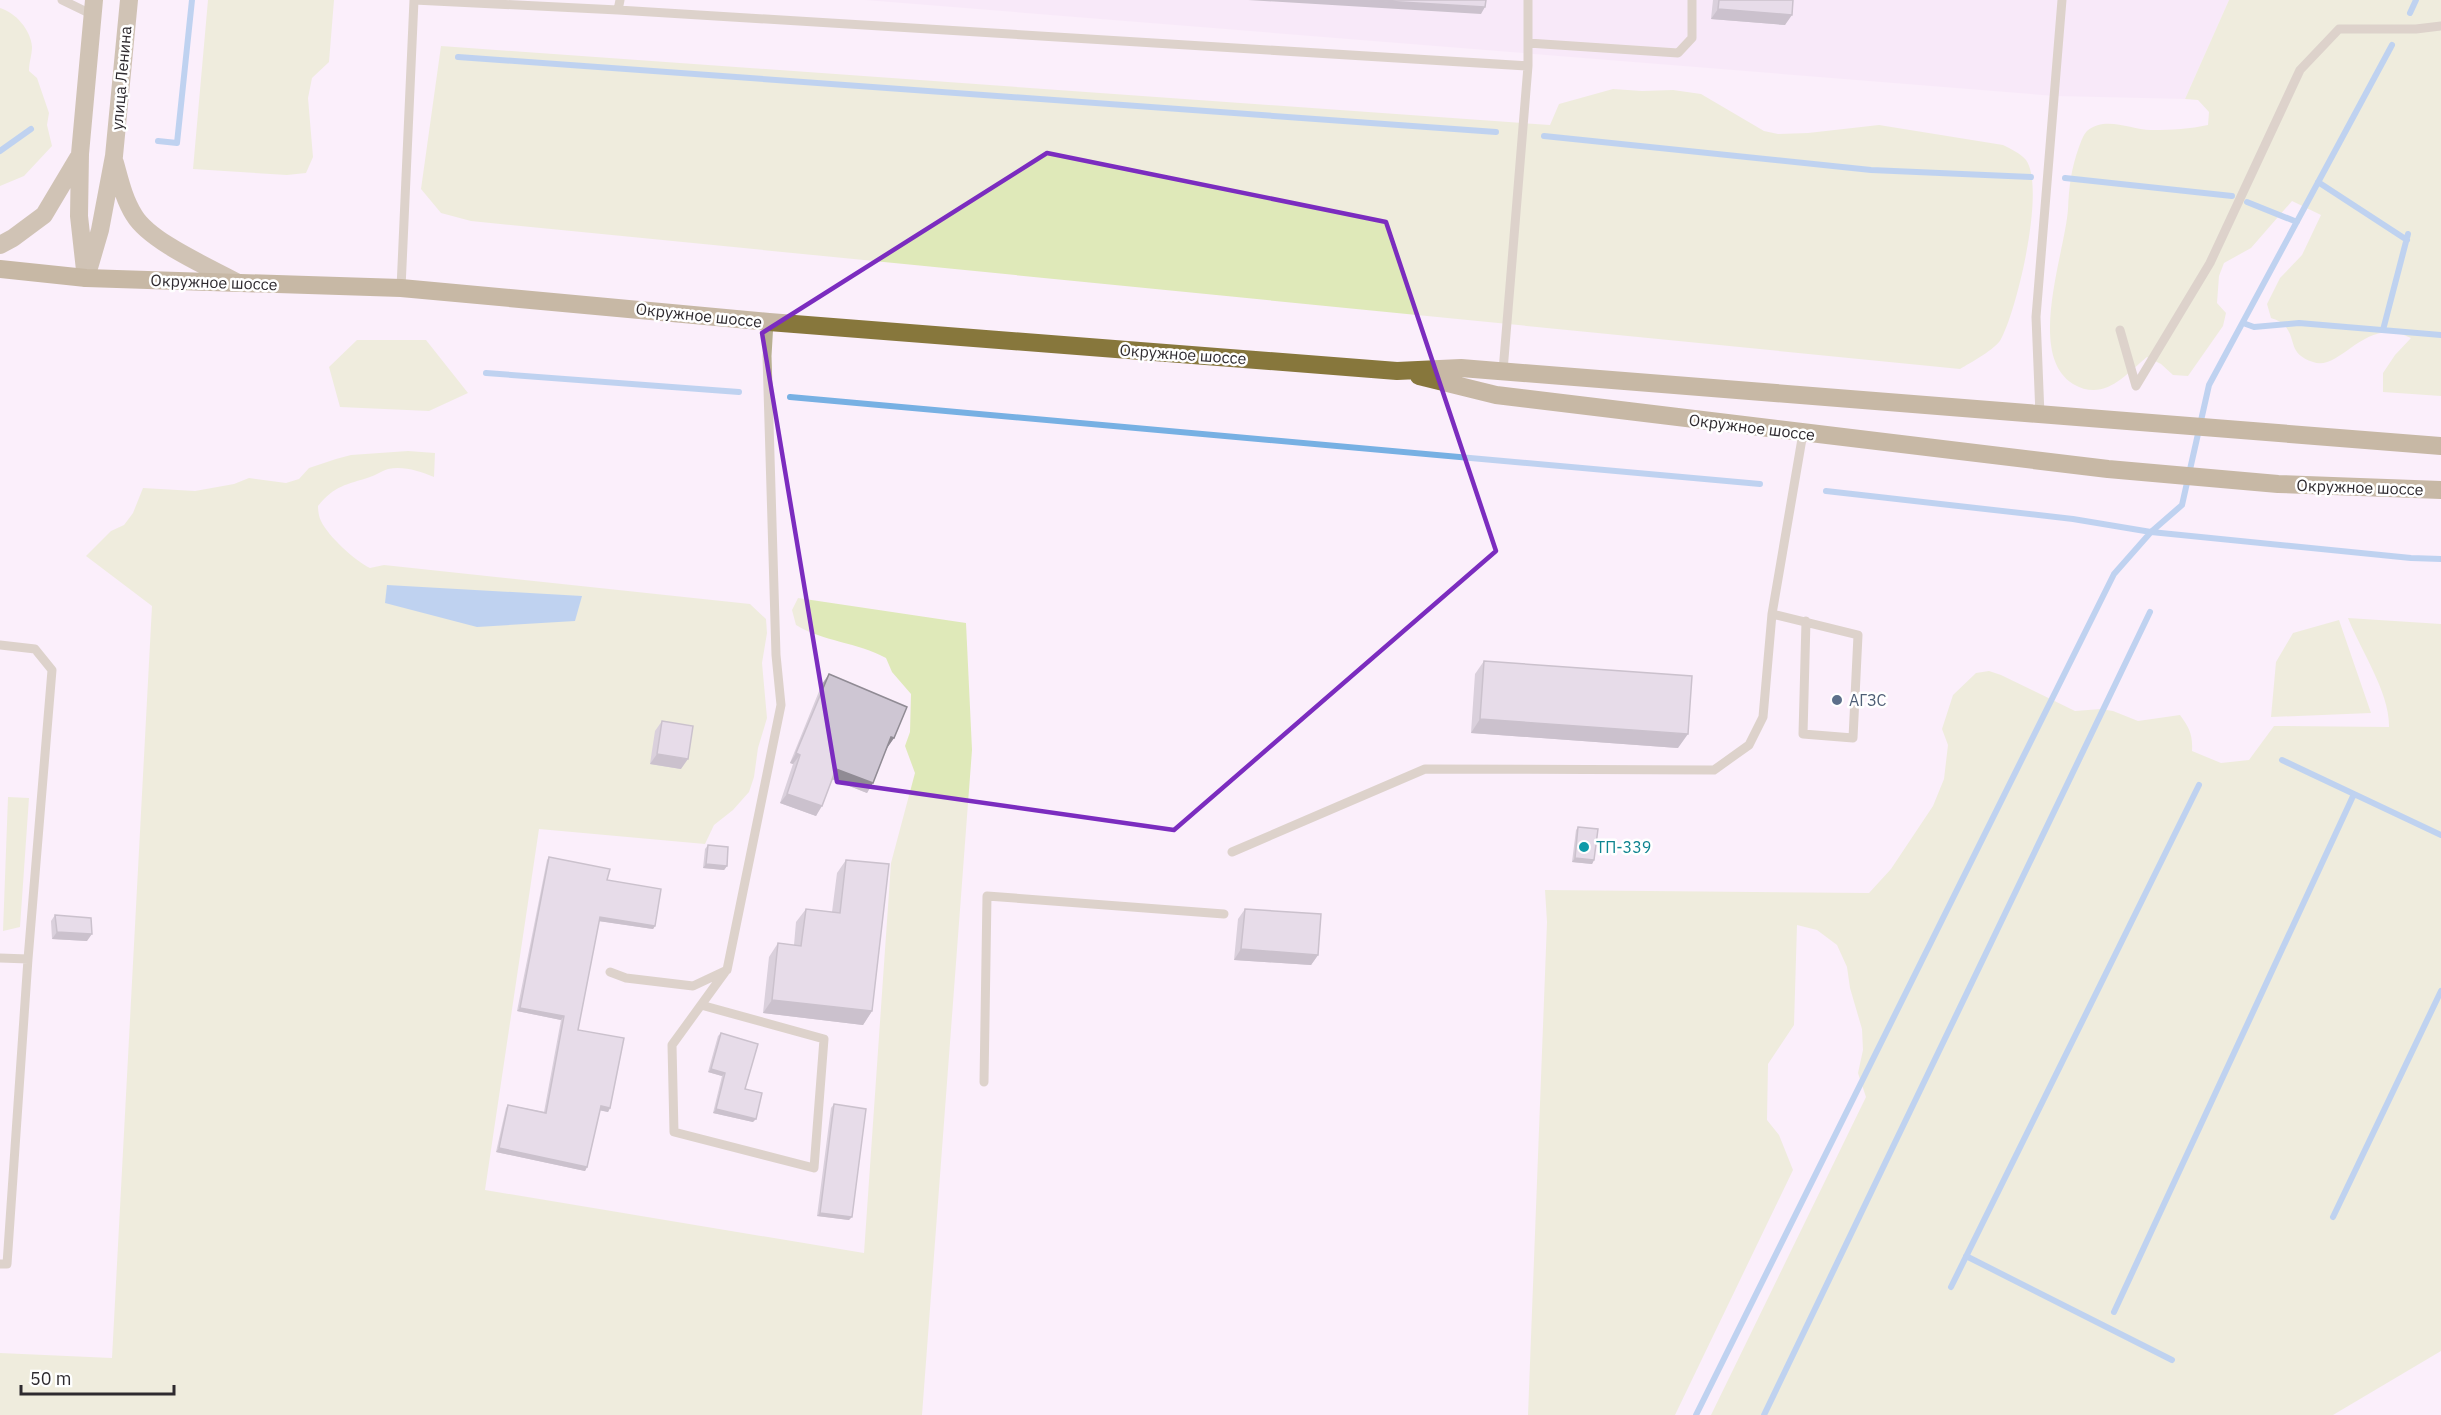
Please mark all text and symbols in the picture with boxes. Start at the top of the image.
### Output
street label: улица Ленина [106,25,136,131]
street label: Окружное шоссе [150,270,278,294]
street label: Окружное шоссе [635,298,763,332]
street label: Окружное шоссе [1119,340,1247,368]
street label: Окружное шоссе [1688,409,1816,445]
street label: Окружное шоссе [2296,475,2424,499]
place label: АГЗС [1849,690,1887,710]
marker: АГЗС [1830,693,1844,707]
place label: ТП-339 [1596,837,1651,857]
marker: ТП-339 [1577,840,1591,854]
scale bar [21,1358,174,1396]
text: 50 m [30,1367,72,1390]

